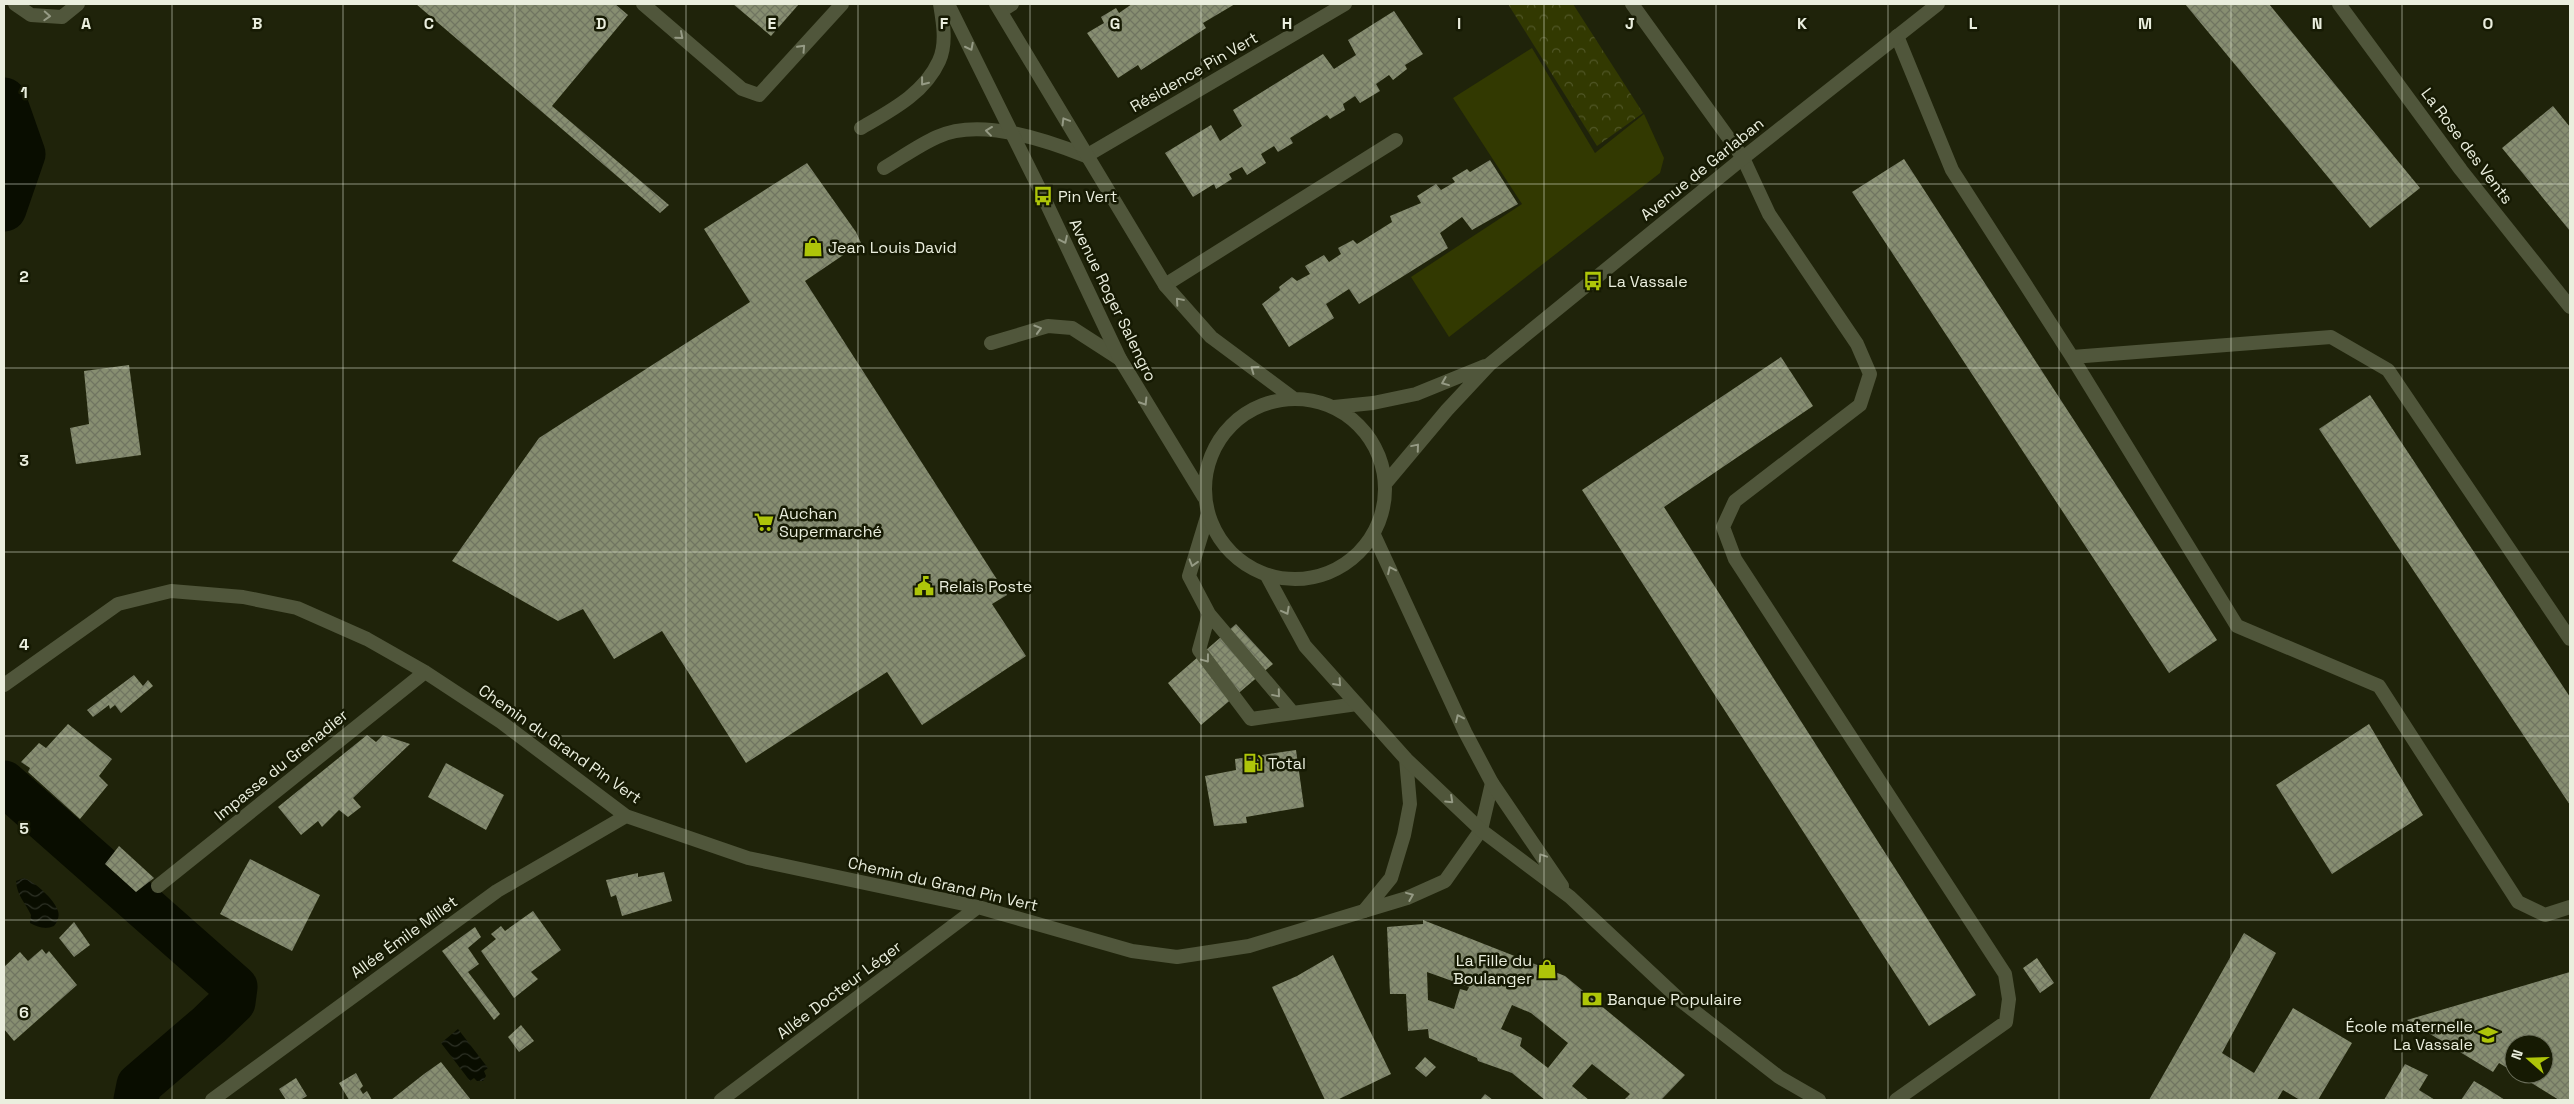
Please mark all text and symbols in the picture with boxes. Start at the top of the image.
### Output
one-way arrow [43,11,51,22]
text: A [81,13,91,34]
text: B [252,13,262,34]
text: C [424,13,434,34]
text: D [596,13,606,34]
text: E [768,13,777,34]
text: F [940,13,949,34]
text: G [1110,13,1120,34]
text: H [1282,13,1292,34]
text: I [1457,13,1461,34]
text: J [1625,13,1635,34]
text: K [1797,13,1807,34]
text: L [1969,13,1978,34]
text: M [2138,13,2152,34]
text: N [2312,13,2322,34]
text: O [2483,13,2494,34]
street label: Résidence Pin Vert [1126,27,1262,117]
one-way arrow [675,30,684,39]
one-way arrow [964,42,974,51]
one-way arrow [796,45,805,54]
one-way arrow [921,76,929,85]
text: 1 [20,82,28,103]
street label: La Rose des Vents [2416,84,2518,208]
street label: Avenue de Garlaban [1636,113,1768,225]
one-way arrow [1062,117,1072,126]
one-way arrow [985,126,993,137]
bus stop icon: Pin Vert [1032,185,1054,207]
place label: Pin Vert [1058,186,1117,207]
street label: Avenue Roger Salengro [1064,215,1162,385]
one-way arrow [1058,235,1068,244]
shop icon: Jean Louis David [802,236,824,258]
place label: Jean Louis David [828,237,957,258]
text: 2 [19,266,29,287]
bus stop icon: La Vassale [1582,270,1604,292]
place label: La Vassale [1608,271,1688,292]
one-way arrow [1175,297,1184,306]
one-way arrow [1033,325,1042,335]
one-way arrow [1250,366,1259,375]
one-way arrow [1441,376,1450,387]
one-way arrow [1137,396,1147,405]
one-way arrow [1410,444,1419,453]
text: 3 [19,450,29,471]
place label: Auchan Supermarché [779,503,882,542]
supermarket icon: Auchan Supermarché [753,511,775,533]
one-way arrow [1188,558,1198,567]
one-way arrow [1386,566,1397,575]
public building icon: Relais Poste [913,575,935,597]
place label: Relais Poste [939,576,1032,597]
one-way arrow [1280,606,1290,615]
text: 4 [19,634,29,655]
one-way arrow [1200,653,1208,662]
one-way arrow [1332,677,1341,686]
street label: Chemin du Grand Pin Vert [474,680,646,808]
one-way arrow [1272,689,1281,698]
street label: Impasse du Grenadier [210,705,352,825]
one-way arrow [1454,714,1465,723]
fuel station icon: Total [1242,752,1264,774]
place label: Total [1268,753,1306,774]
one-way arrow [1444,794,1453,803]
text: 5 [19,818,29,839]
street label: Chemin du Grand Pin Vert [846,852,1040,916]
one-way arrow [1539,853,1548,863]
street label: Allée Émile Millet [346,891,462,983]
one-way arrow [1405,892,1414,902]
street label: Allée Docteur Léger [772,936,906,1044]
place label: La Fille du Boulanger [1453,950,1532,989]
shop icon: La Fille du Boulanger [1536,958,1558,980]
bank icon: Banque Populaire [1581,988,1603,1010]
place label: Banque Populaire [1607,989,1742,1010]
text: 6 [19,1002,29,1023]
place label: École maternelle La Vassale [2345,1016,2473,1055]
school or university icon: École maternelle La Vassale [2477,1024,2499,1046]
north arrow [2504,1034,2554,1084]
text: N [2507,1047,2527,1062]

